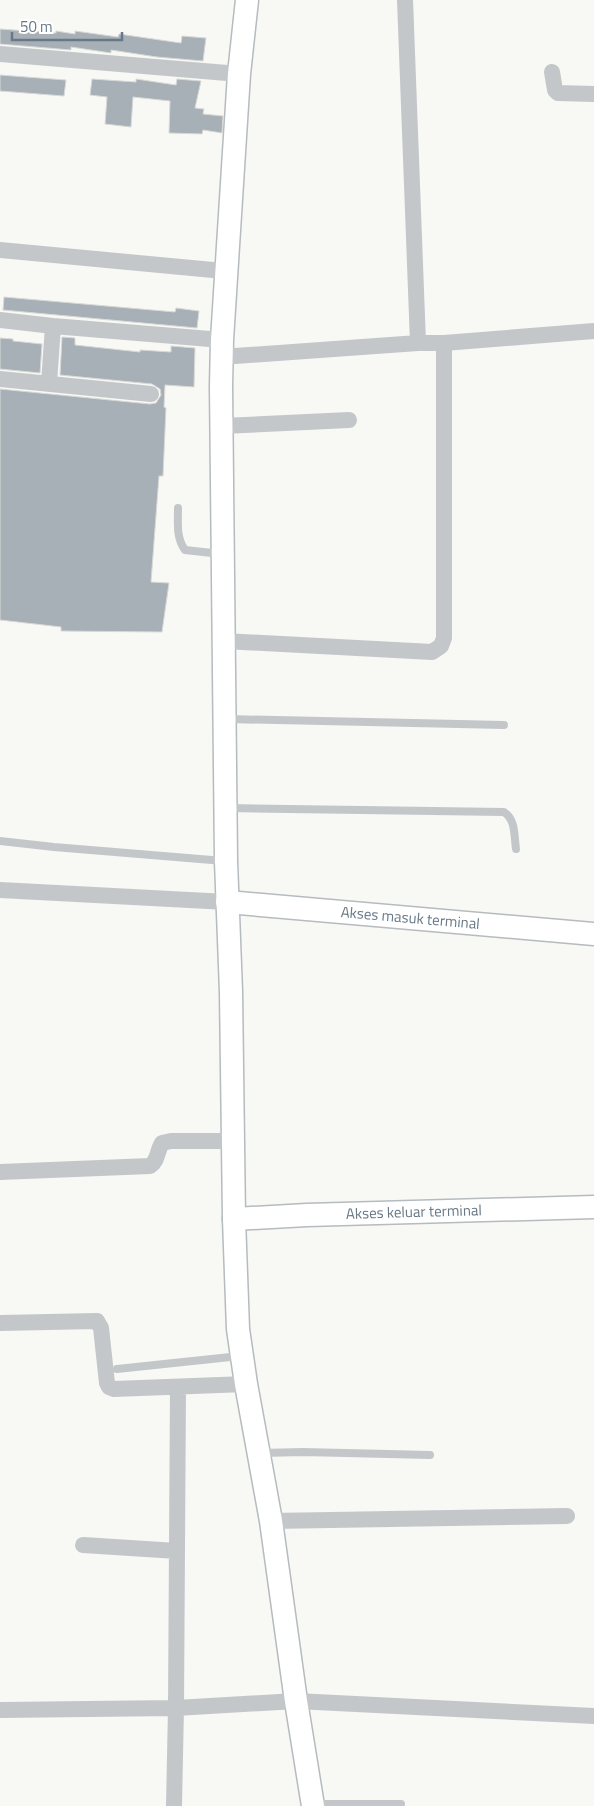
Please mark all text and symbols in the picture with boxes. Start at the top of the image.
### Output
scale bar [12,10,122,42]
text: 50 m [20,15,53,38]
street label: Akses masuk terminal [340,900,481,935]
street label: Akses keluar terminal [346,1198,482,1225]

